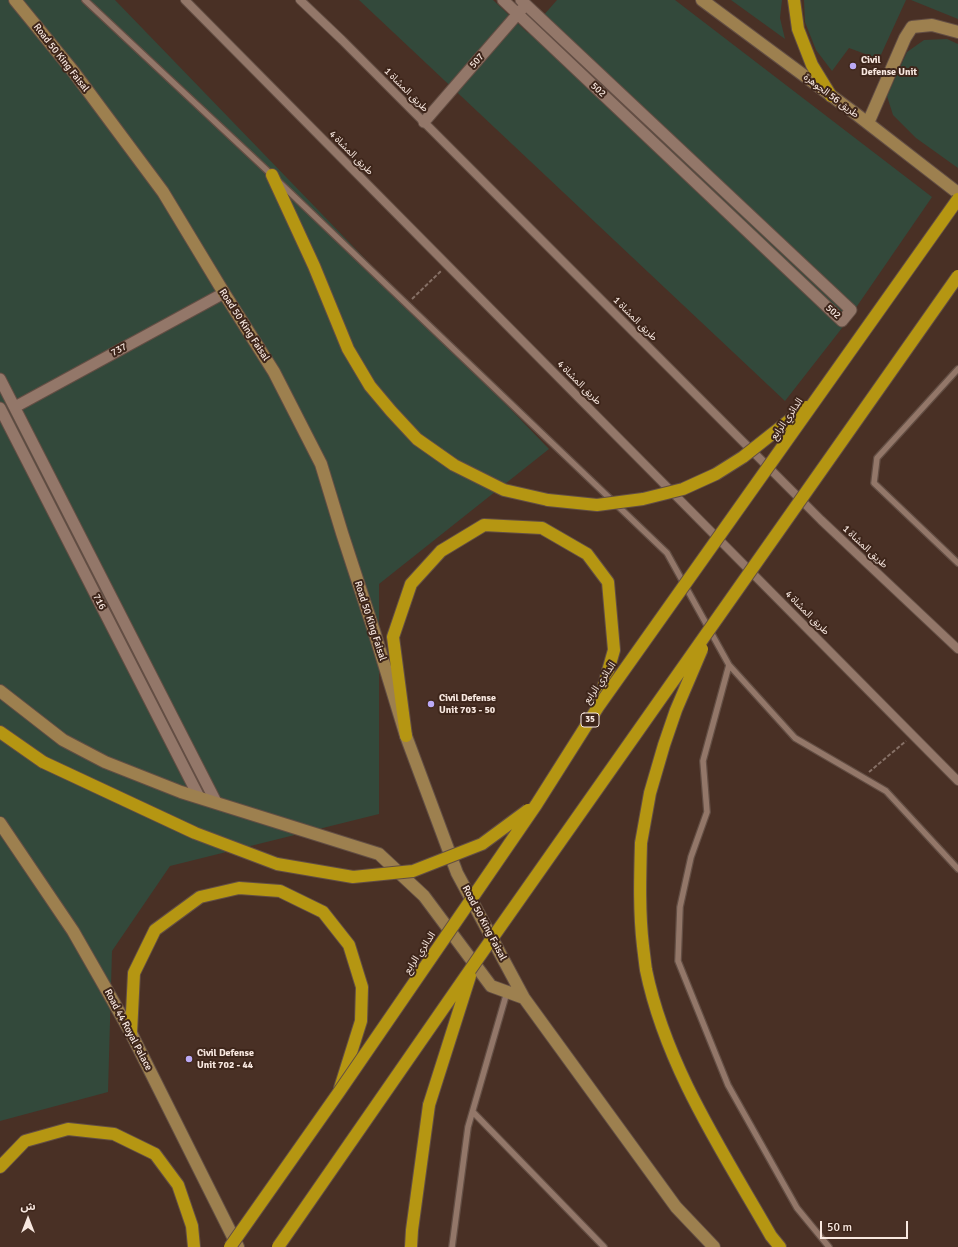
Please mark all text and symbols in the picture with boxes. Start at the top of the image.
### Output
street label: Road 50 King Faisal [31,21,91,95]
street label: 507 [467,51,487,71]
place label: Civil Defense Unit [861,54,917,78]
marker: Civil Defense Unit [848,61,858,71]
street label: طريق المشاة 1 [381,65,431,115]
street label: طريق 56 الجوهرة [801,71,861,121]
street label: 502 [588,80,608,100]
street label: طريق المشاة 4 [326,128,376,178]
street label: Road 50 King Faisal [216,287,272,363]
street label: طريق المشاة 1 [610,294,660,344]
street label: 502 [823,302,843,322]
street label: 737 [109,341,129,359]
street label: طريق المشاة 4 [554,358,604,408]
street label: الدائري الرابع [768,396,806,442]
street label: طريق المشاة 1 [840,523,890,571]
street label: Road 50 King Faisal [351,580,389,662]
street label: طريق المشاة 4 [782,588,832,638]
street label: 716 [90,592,108,612]
street label: الدائري الرابع [581,660,619,706]
place label: Civil Defense Unit 703 - 50 [439,692,496,716]
marker: Civil Defense Unit 703 - 50 [426,699,436,709]
road number: 35 [581,713,599,727]
street label: Road 50 King Faisal [459,883,509,963]
street label: الدائري الرابع [402,930,438,976]
street label: Road 44 Royal Palace [101,987,155,1073]
place label: Civil Defense Unit 702 - 44 [197,1047,254,1070]
marker: Civil Defense Unit 702 - 44 [184,1054,194,1064]
north arrow [8,1199,48,1239]
text: ش [20,1200,36,1213]
scale bar [822,1213,910,1239]
text: 50 m [827,1220,852,1235]

